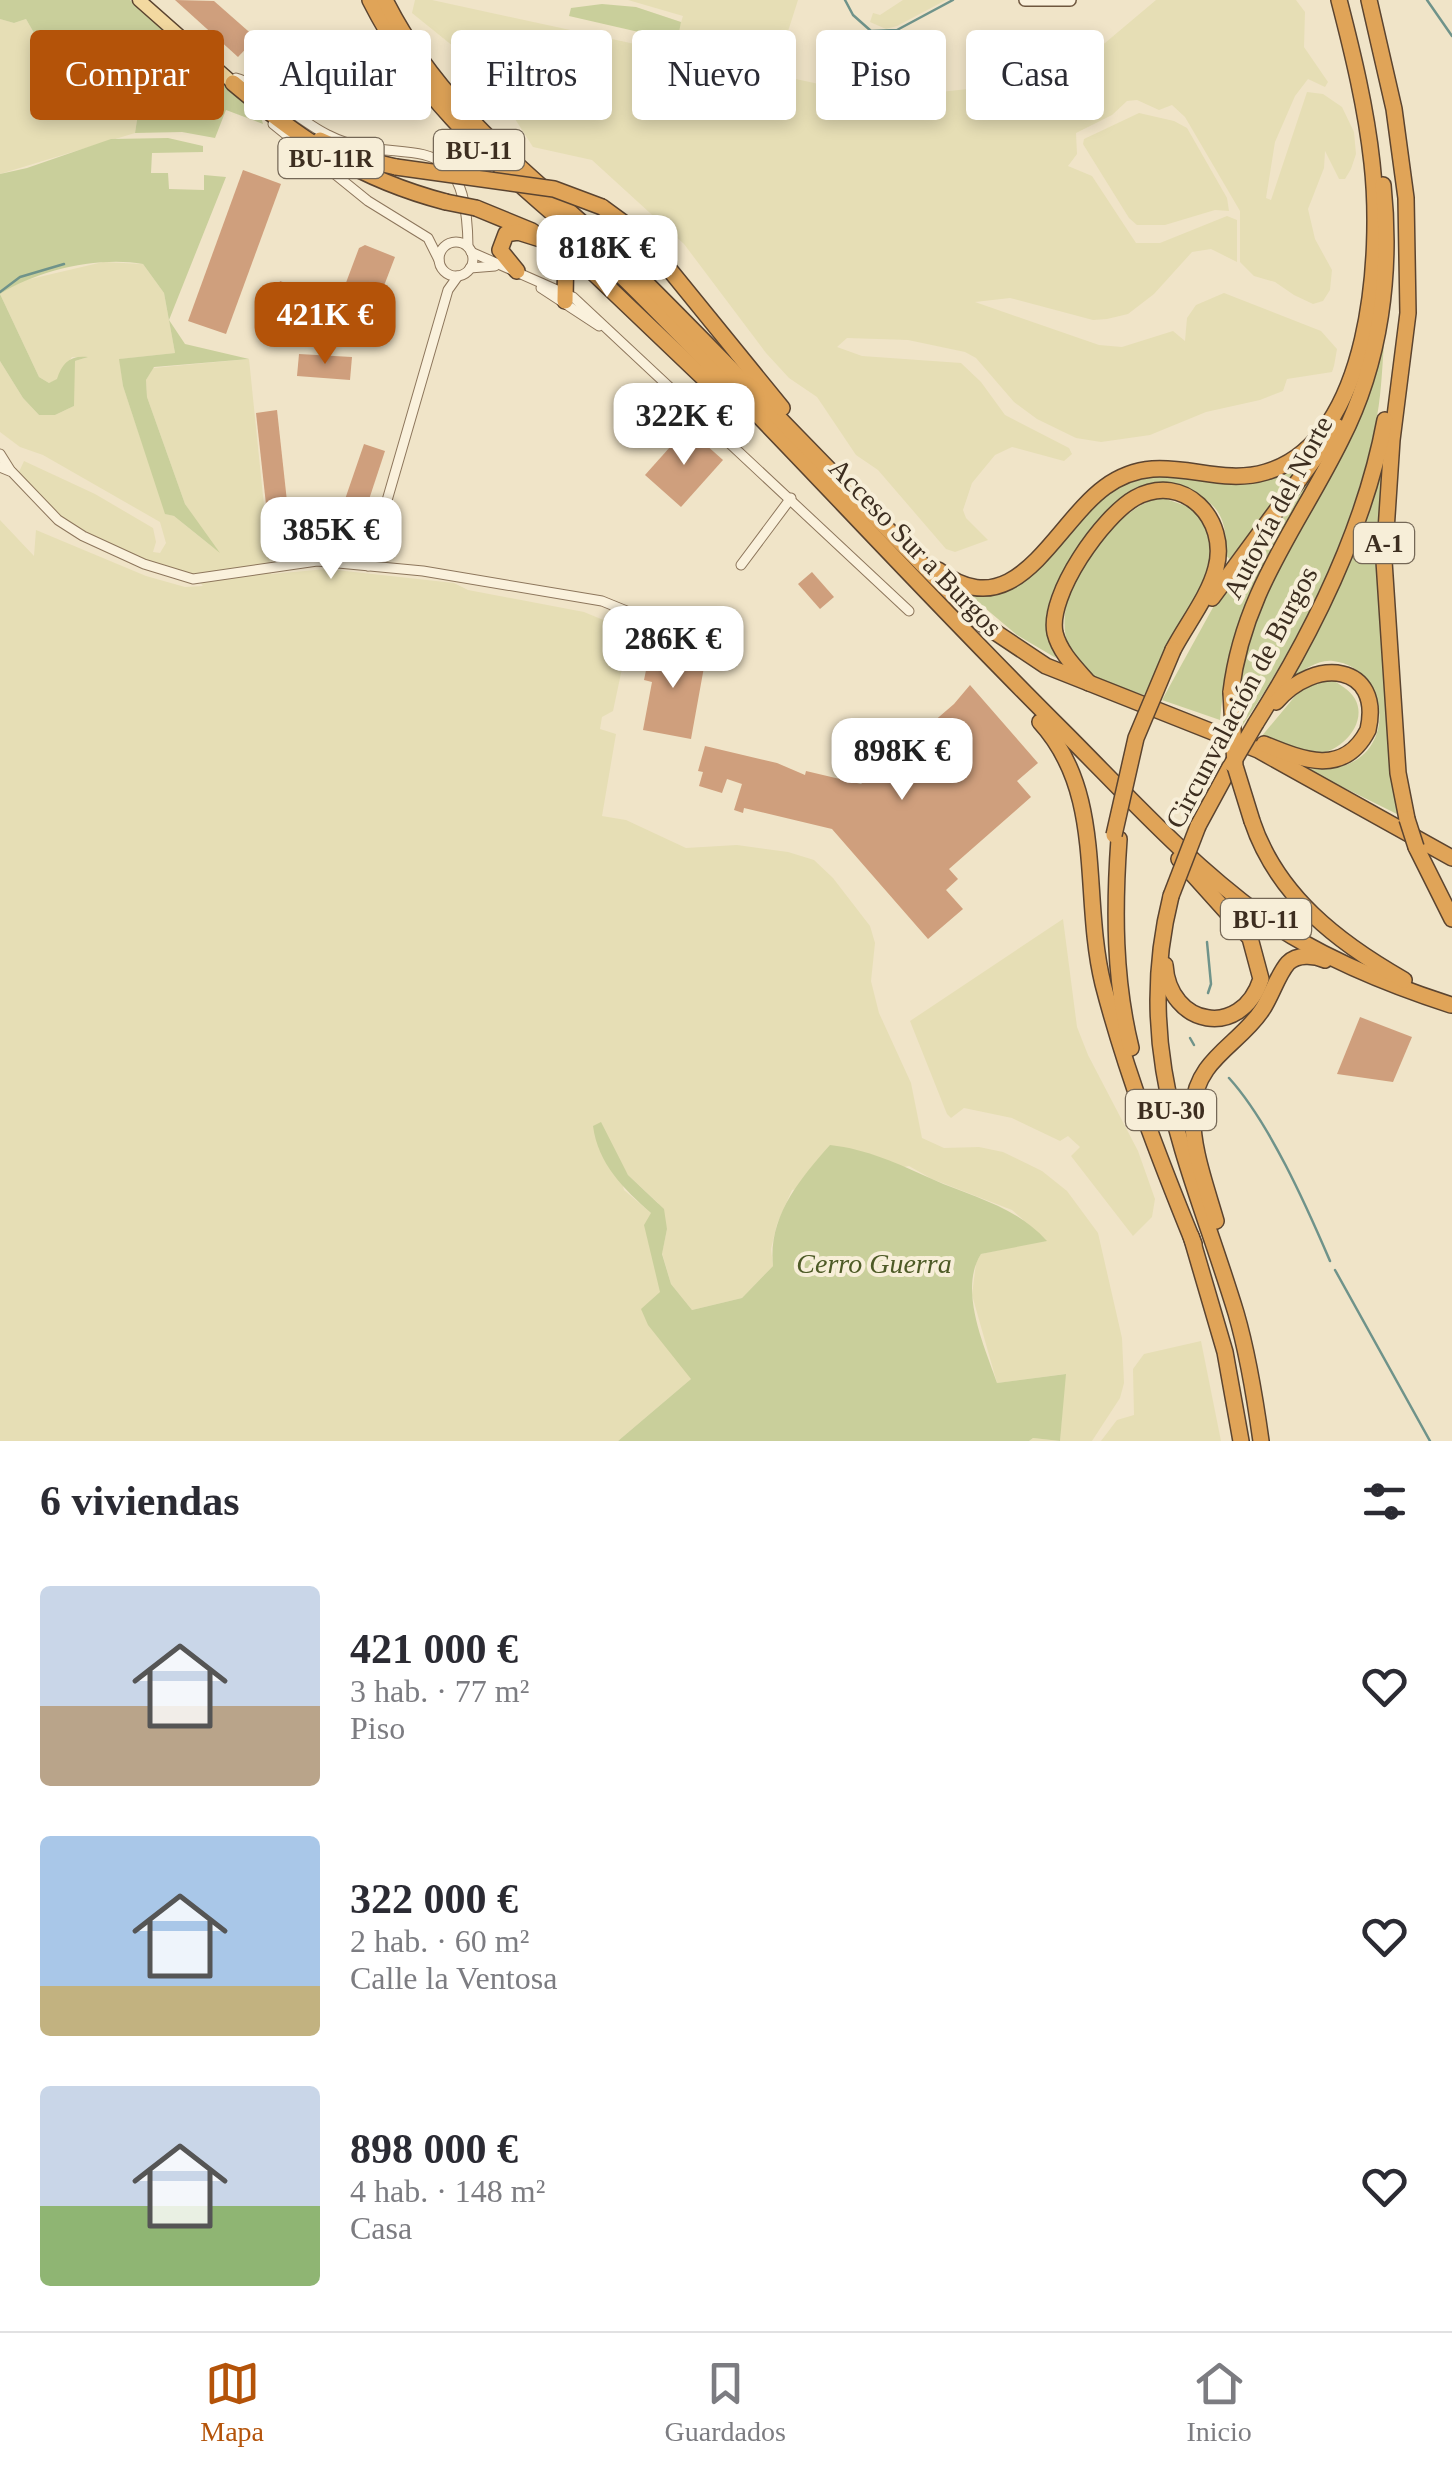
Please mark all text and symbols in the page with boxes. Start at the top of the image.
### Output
chip: Comprar [30,30,224,120]
chip: Alquilar [244,30,431,120]
chip: Filtros [451,30,612,120]
chip: Nuevo [632,30,796,120]
chip: Piso [816,30,946,120]
chip: Casa [966,30,1104,120]
road number: BU-11 [434,130,524,170]
road number: BU-11R [278,138,384,178]
pin: 818K € [526,215,688,300]
text: 818K € [559,229,655,265]
pin: 421K € [244,282,406,367]
text: 421K € [277,296,373,332]
pin: 322K € [603,383,765,468]
text: 322K € [636,397,732,433]
street label: Autovía del Norte [1216,411,1339,604]
street label: Acceso Sur a Burgos [823,452,1008,643]
pin: 385K € [250,497,412,582]
text: 385K € [283,511,379,547]
road number: A-1 [1354,523,1414,563]
street label: Circunvalación de Burgos [1159,561,1324,833]
pin: 286K € [592,606,754,691]
text: 286K € [625,620,721,656]
pin: 898K € [821,718,983,803]
text: 898K € [854,732,950,768]
road number: BU-11 [1221,899,1311,939]
road number: BU-30 [1126,1090,1216,1130]
park label: Cerro Guerra [796,1248,952,1279]
icon: filters [1357,1474,1412,1529]
text: 6 viviendas [40,1478,240,1524]
icon: home [120,1626,240,1746]
text: 421 000 € [350,1626,518,1672]
icon: heart [1357,1659,1412,1714]
text: 3 hab. · 77 m² [350,1673,529,1709]
text: Piso [350,1710,405,1746]
icon: home [120,1876,240,1996]
text: 322 000 € [350,1876,518,1922]
icon: heart [1357,1909,1412,1964]
text: 2 hab. · 60 m² [350,1923,529,1959]
text: Calle la Ventosa [350,1960,557,1996]
icon: home [120,2126,240,2246]
text: 898 000 € [350,2126,518,2172]
icon: heart [1357,2159,1412,2214]
text: 4 hab. · 148 m² [350,2173,545,2209]
text: Casa [350,2210,412,2246]
tab: Mapa [200,2356,264,2448]
tab: Guardados [665,2356,786,2448]
tab: Inicio [1186,2356,1252,2448]

